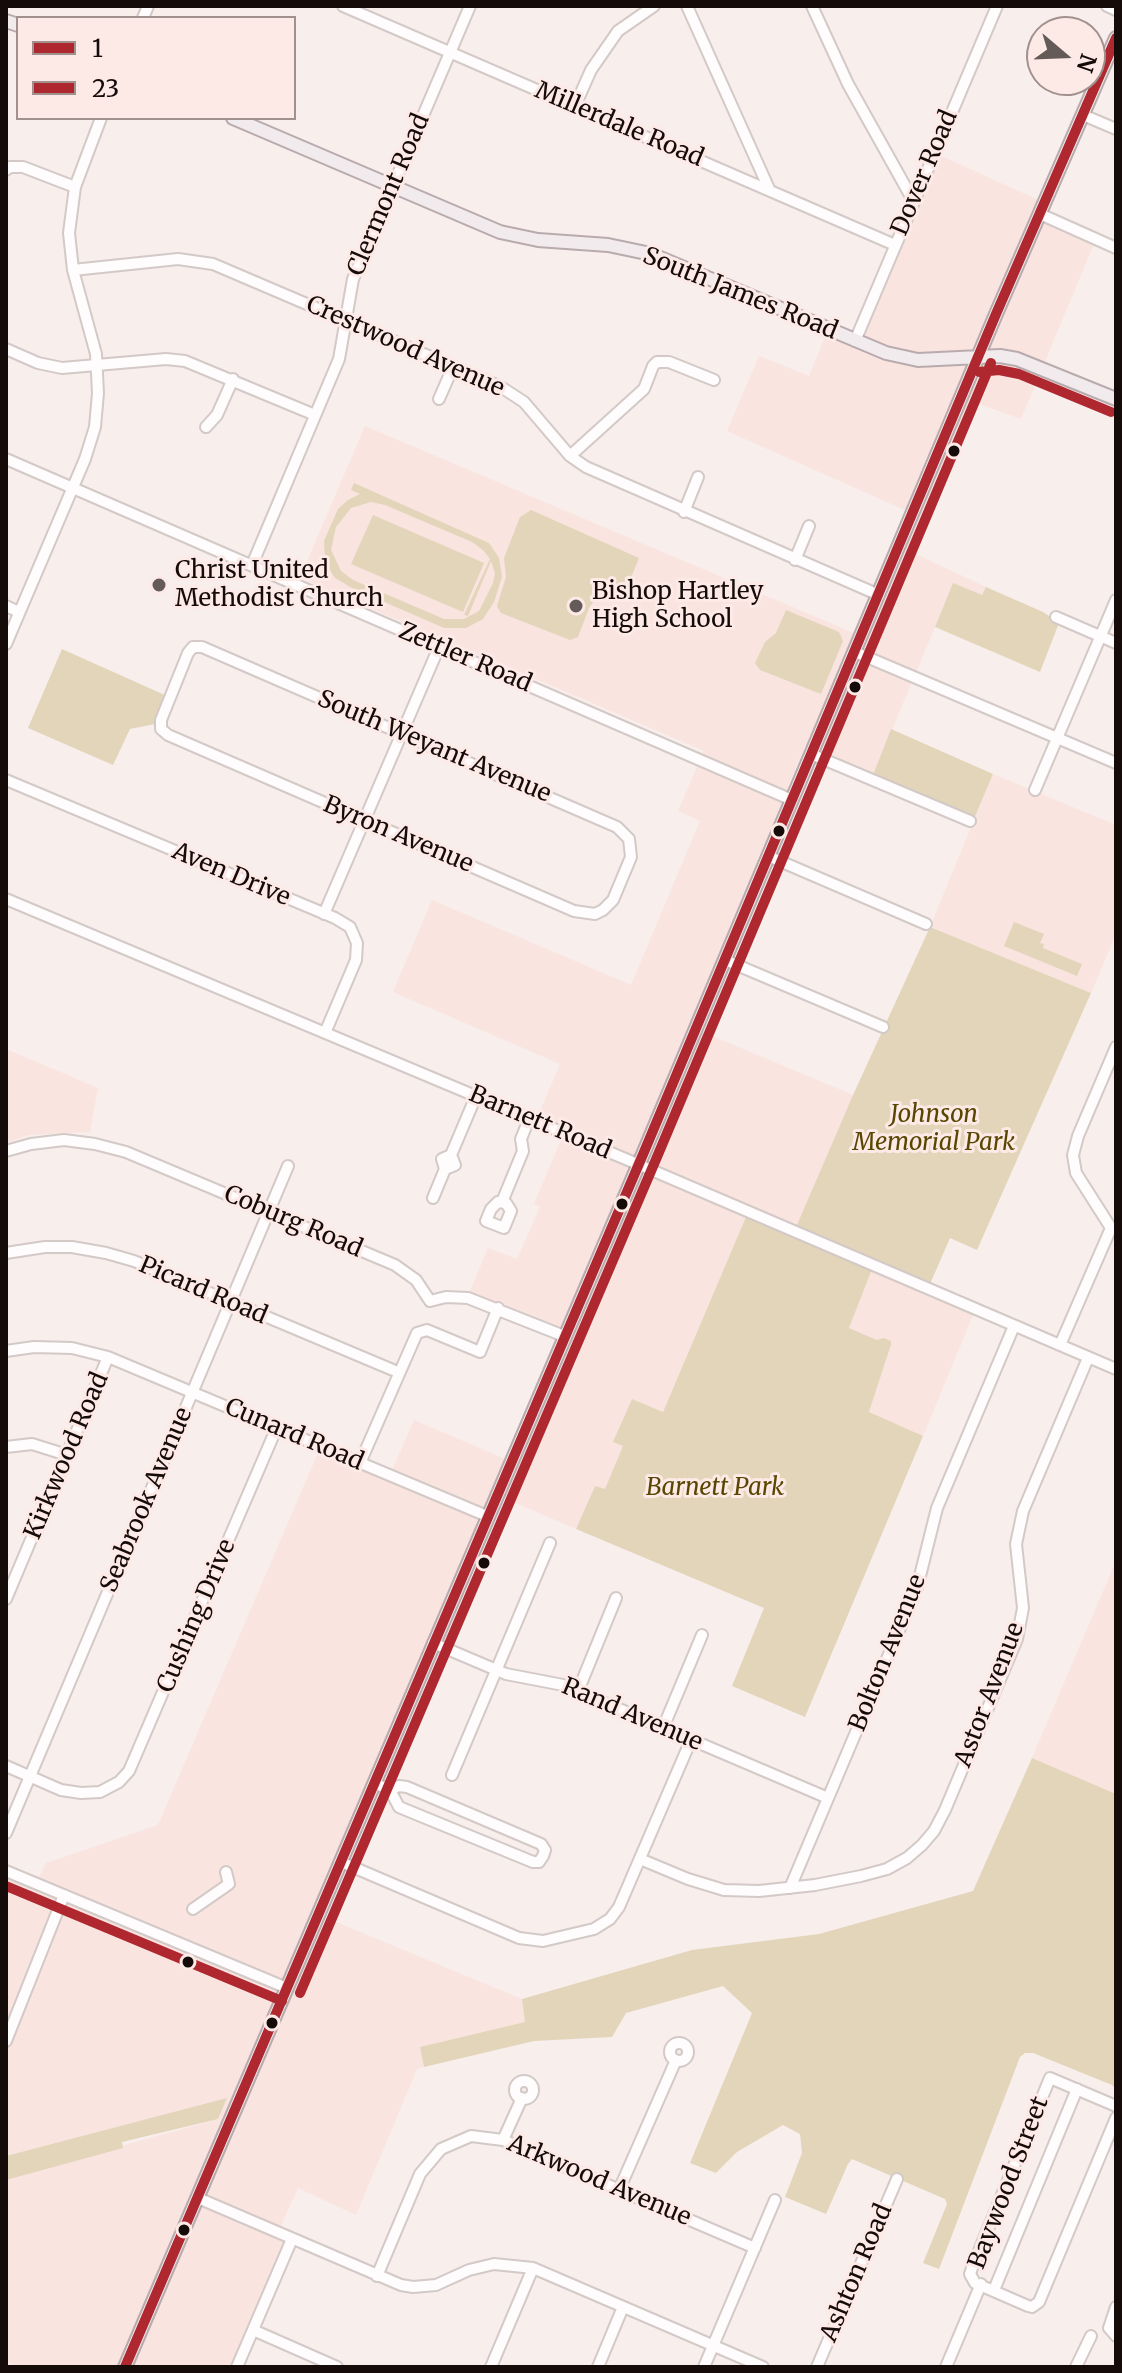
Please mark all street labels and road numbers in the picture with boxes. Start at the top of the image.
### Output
street label: Millerdale Road [530,76,708,174]
street label: Dover Road [886,106,964,240]
street label: Clermont Road [342,110,436,280]
street label: South James Road [638,242,842,346]
street label: Crestwood Avenue [302,290,508,404]
street label: Zettler Road [394,617,536,699]
street label: South Weyant Avenue [313,685,555,809]
street label: Byron Avenue [319,791,477,879]
street label: Aven Drive [168,837,294,913]
street label: Barnett Road [465,1080,615,1166]
street label: Coburg Road [220,1180,366,1264]
street label: Picard Road [135,1251,271,1331]
street label: Kirkwood Road [19,1368,115,1544]
street label: Cunard Road [220,1393,368,1477]
street label: Seabrook Avenue [95,1403,199,1597]
street label: Cushing Drive [152,1535,242,1697]
street label: Bolton Avenue [844,1571,932,1735]
street label: Astor Avenue [949,1619,1031,1771]
street label: Rand Avenue [557,1672,707,1758]
street label: Baywood Street [963,2093,1055,2273]
street label: Arkwood Avenue [503,2129,695,2233]
street label: Ashton Road [815,2200,899,2346]

